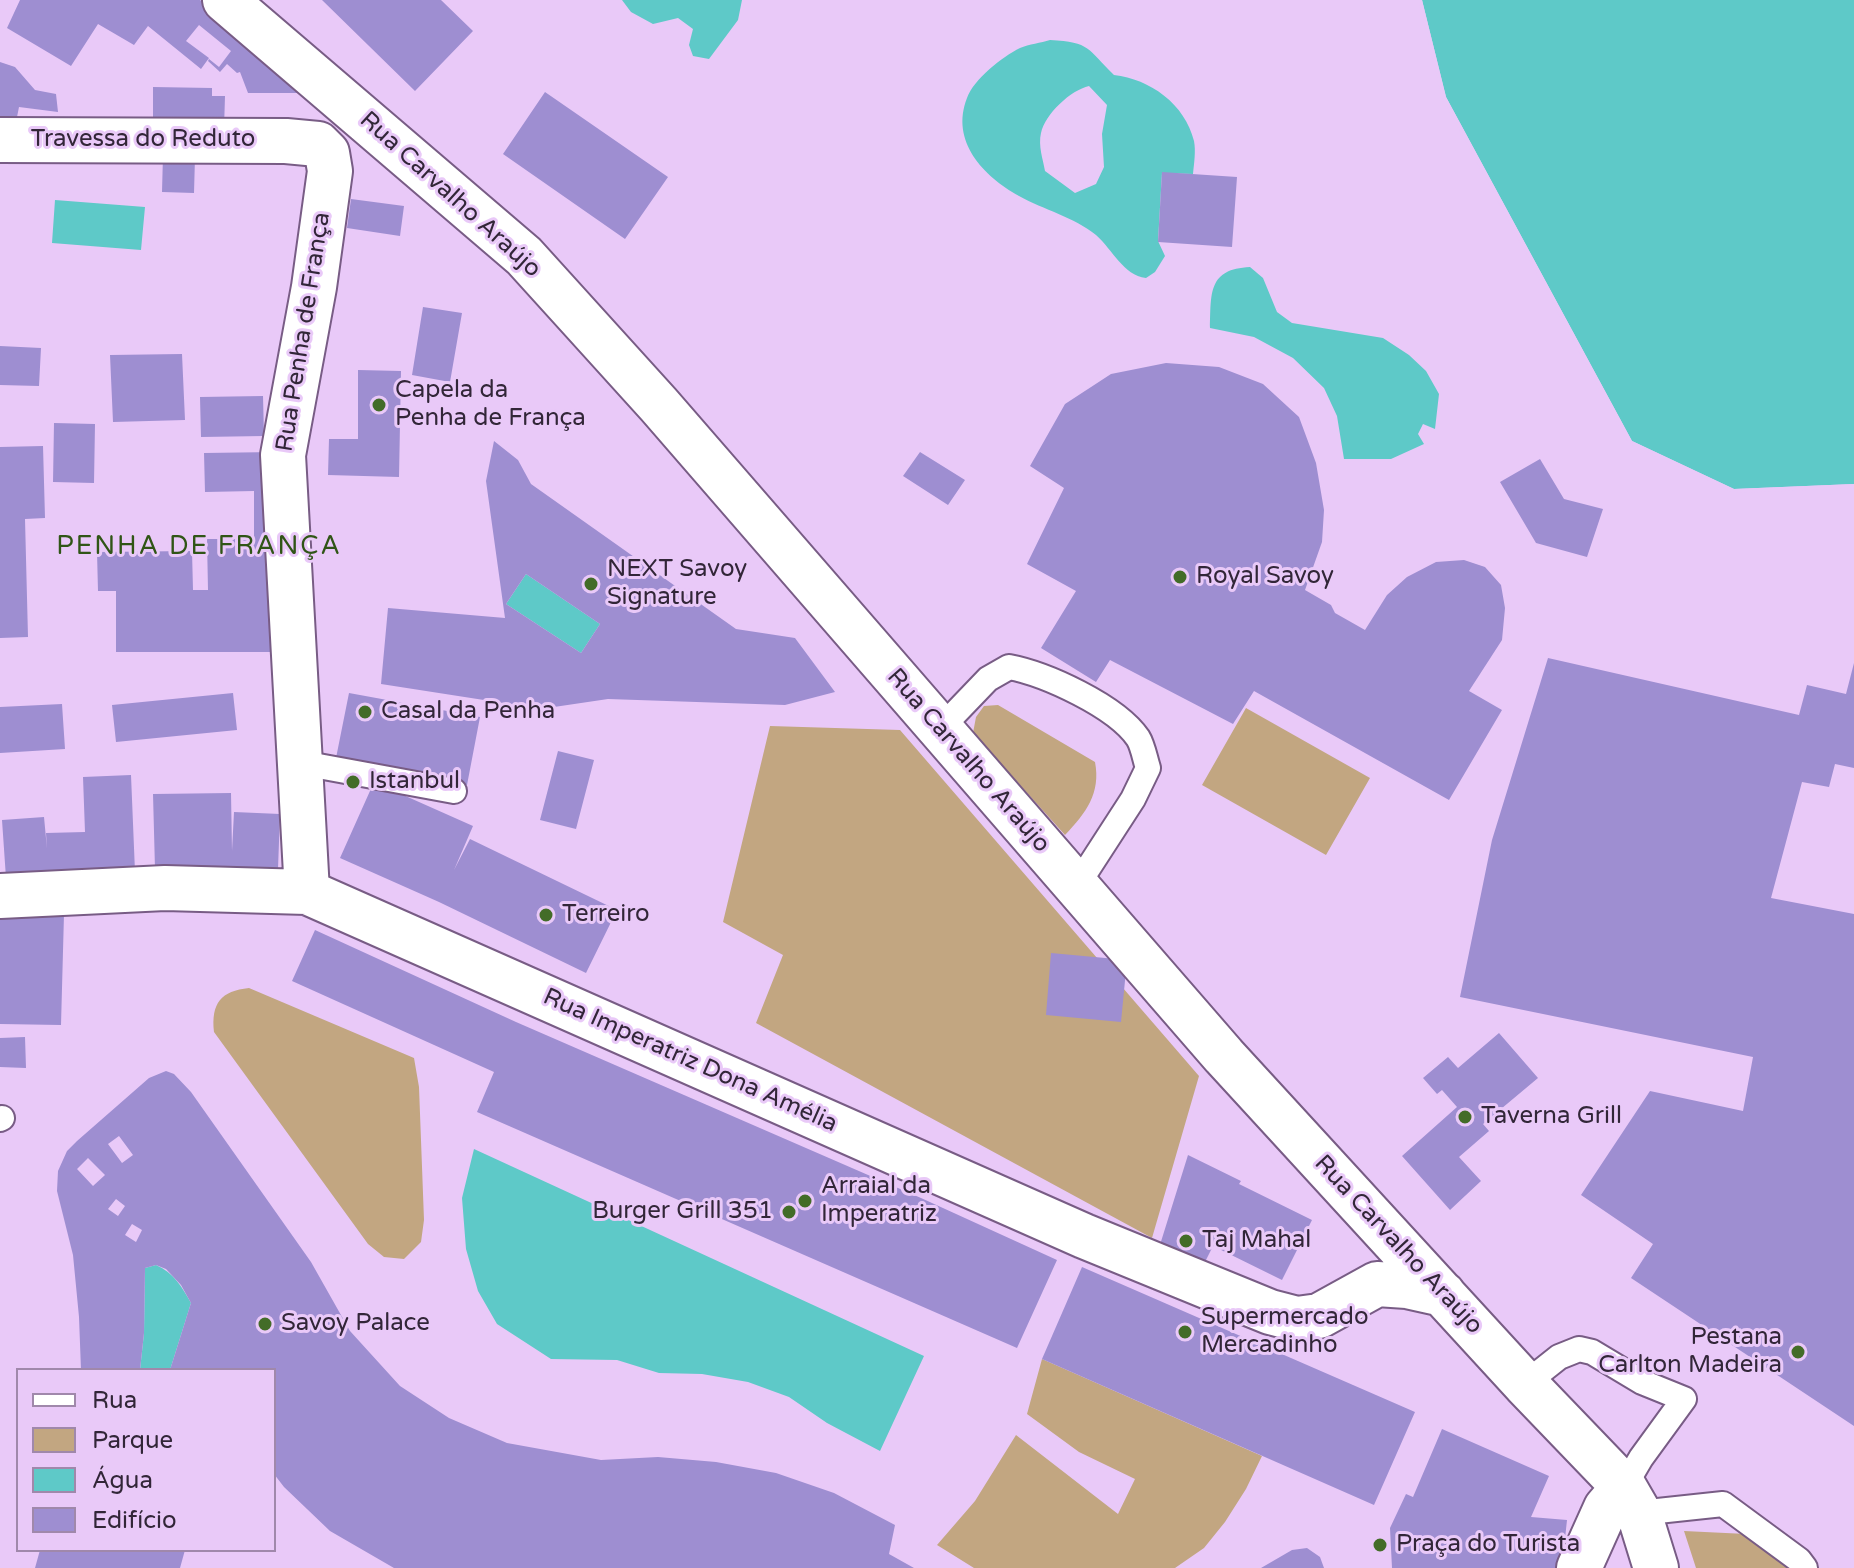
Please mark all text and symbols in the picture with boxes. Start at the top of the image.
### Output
street label: Rua Carvalho Araújo [353,106,547,284]
street label: Travessa do Reduto [31,126,255,154]
street label: Rua Penha de França [271,210,337,454]
place label: Capela da Penha de França [395,377,586,433]
marker: Capela da Penha de França [370,396,388,414]
district label: PENHA DE FRANÇA [56,531,342,563]
place label: NEXT Savoy Signature [607,556,747,612]
place label: Royal Savoy [1196,563,1334,591]
marker: Royal Savoy [1171,568,1189,586]
marker: NEXT Savoy Signature [582,575,600,593]
street label: Rua Carvalho Araújo [880,663,1056,859]
place label: Casal da Penha [381,698,555,726]
marker: Casal da Penha [356,703,374,721]
place label: Istanbul [369,768,460,796]
marker: Istanbul [344,773,362,791]
place label: Terreiro [562,901,650,929]
marker: Terreiro [537,906,555,924]
street label: Rua Imperatriz Dona Amélia [538,983,842,1139]
place label: Taverna Grill [1481,1103,1622,1131]
marker: Taverna Grill [1456,1108,1474,1126]
street label: Rua Carvalho Araújo [1308,1150,1488,1340]
place label: Arraial da Imperatriz [821,1173,937,1229]
marker: Arraial da Imperatriz [796,1192,814,1210]
place label: Burger Grill 351 [592,1198,773,1226]
marker: Burger Grill 351 [780,1203,798,1221]
place label: Taj Mahal [1202,1227,1311,1255]
marker: Taj Mahal [1177,1232,1195,1250]
place label: Supermercado Mercadinho [1201,1304,1369,1360]
place label: Savoy Palace [281,1310,430,1338]
marker: Savoy Palace [256,1315,274,1333]
marker: Supermercado Mercadinho [1176,1323,1194,1341]
place label: Pestana Carlton Madeira [1598,1324,1782,1380]
marker: Pestana Carlton Madeira [1789,1343,1807,1361]
legend [16,1368,276,1552]
text: Rua [92,1386,137,1415]
text: Parque [92,1426,173,1455]
text: Água [92,1466,153,1495]
text: Edifício [92,1506,177,1535]
place label: Praça do Turista [1396,1531,1580,1559]
marker: Praça do Turista [1371,1536,1389,1554]

